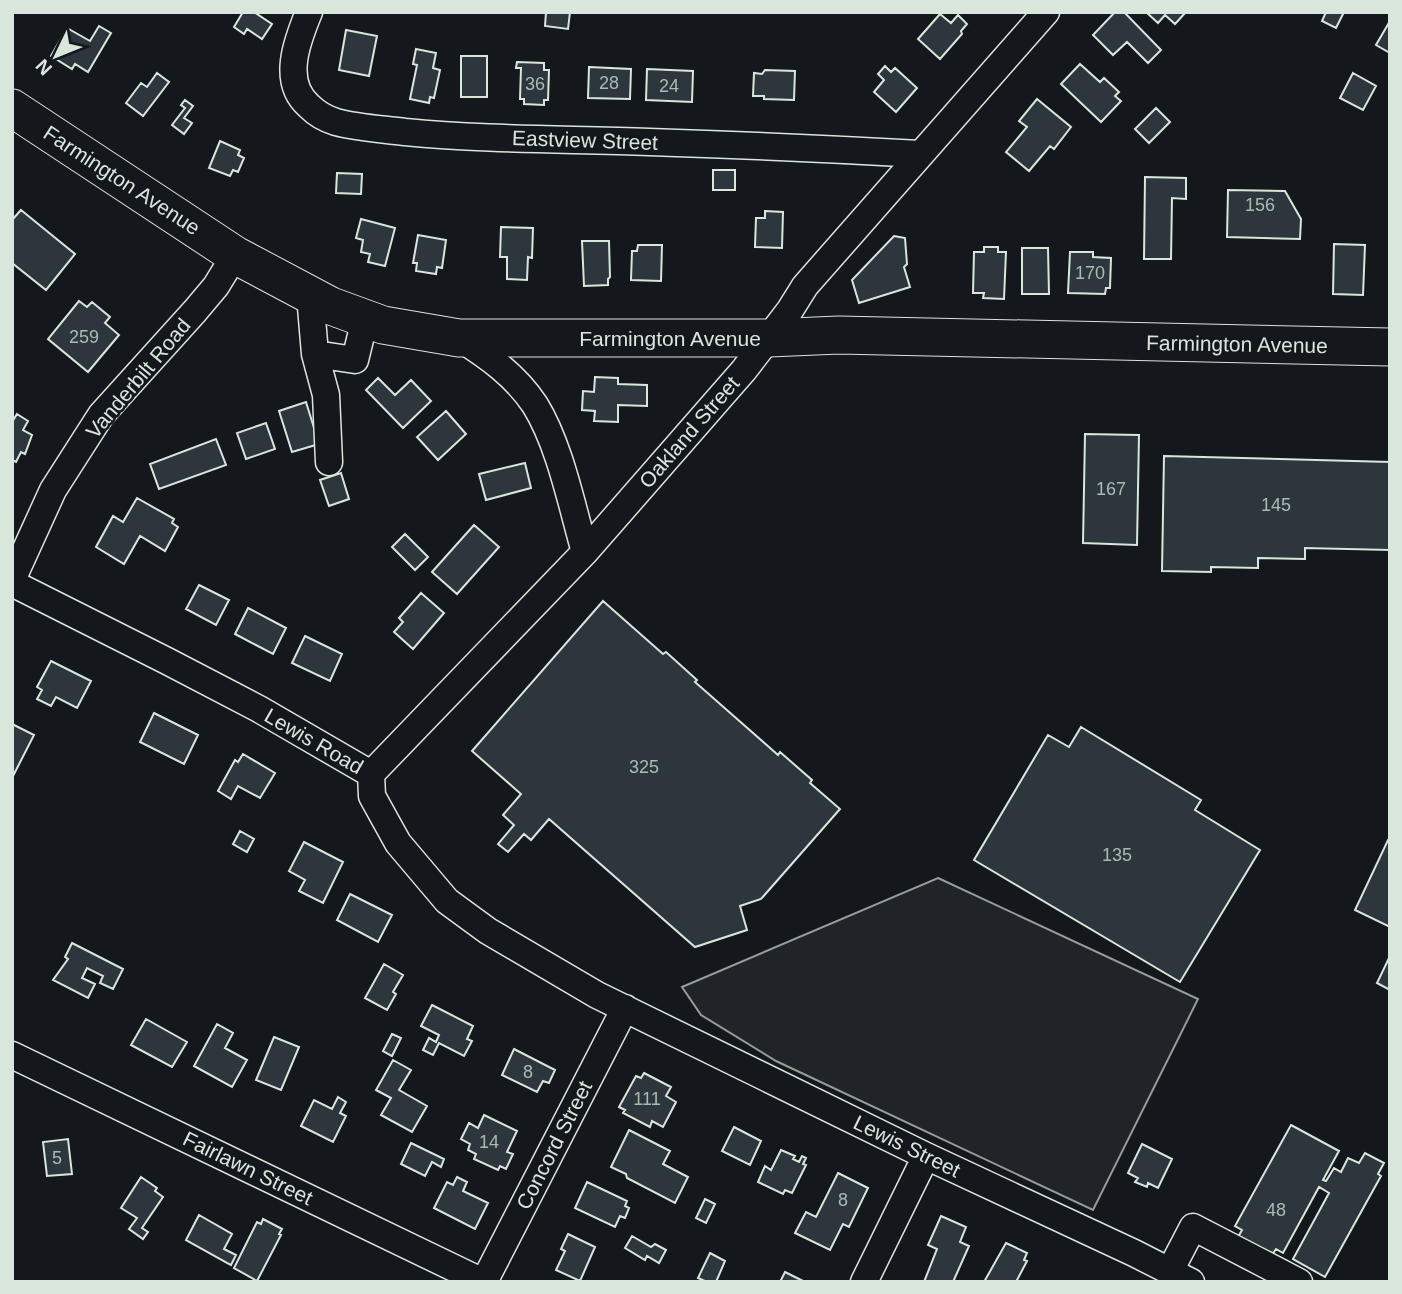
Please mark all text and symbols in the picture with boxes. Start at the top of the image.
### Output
north arrow [21,21,91,91]
text: N [32,55,56,79]
house number: 28 [599,73,619,93]
house number: 36 [525,74,545,94]
house number: 24 [659,76,679,96]
street label: Farmington Avenue [40,121,204,239]
street label: Eastview Street [512,126,658,154]
house number: 156 [1245,195,1275,215]
house number: 170 [1075,263,1105,283]
street label: Vanderbilt Road [81,314,195,442]
house number: 259 [69,327,99,347]
street label: Farmington Avenue [579,327,761,350]
street label: Farmington Avenue [1146,331,1328,357]
street label: Oakland Street [634,371,744,492]
house number: 167 [1096,479,1126,499]
house number: 145 [1261,495,1291,515]
street label: Lewis Road [261,704,367,778]
house number: 325 [629,757,659,777]
house number: 135 [1102,845,1132,865]
house number: 8 [523,1062,533,1082]
street label: Concord Street [512,1077,596,1213]
house number: 111 [633,1089,661,1109]
street label: Lewis Street [850,1110,964,1182]
street label: Fairlawn Street [179,1127,317,1209]
house number: 14 [479,1132,499,1152]
house number: 5 [52,1148,62,1168]
house number: 8 [838,1190,848,1210]
house number: 48 [1266,1200,1286,1220]

